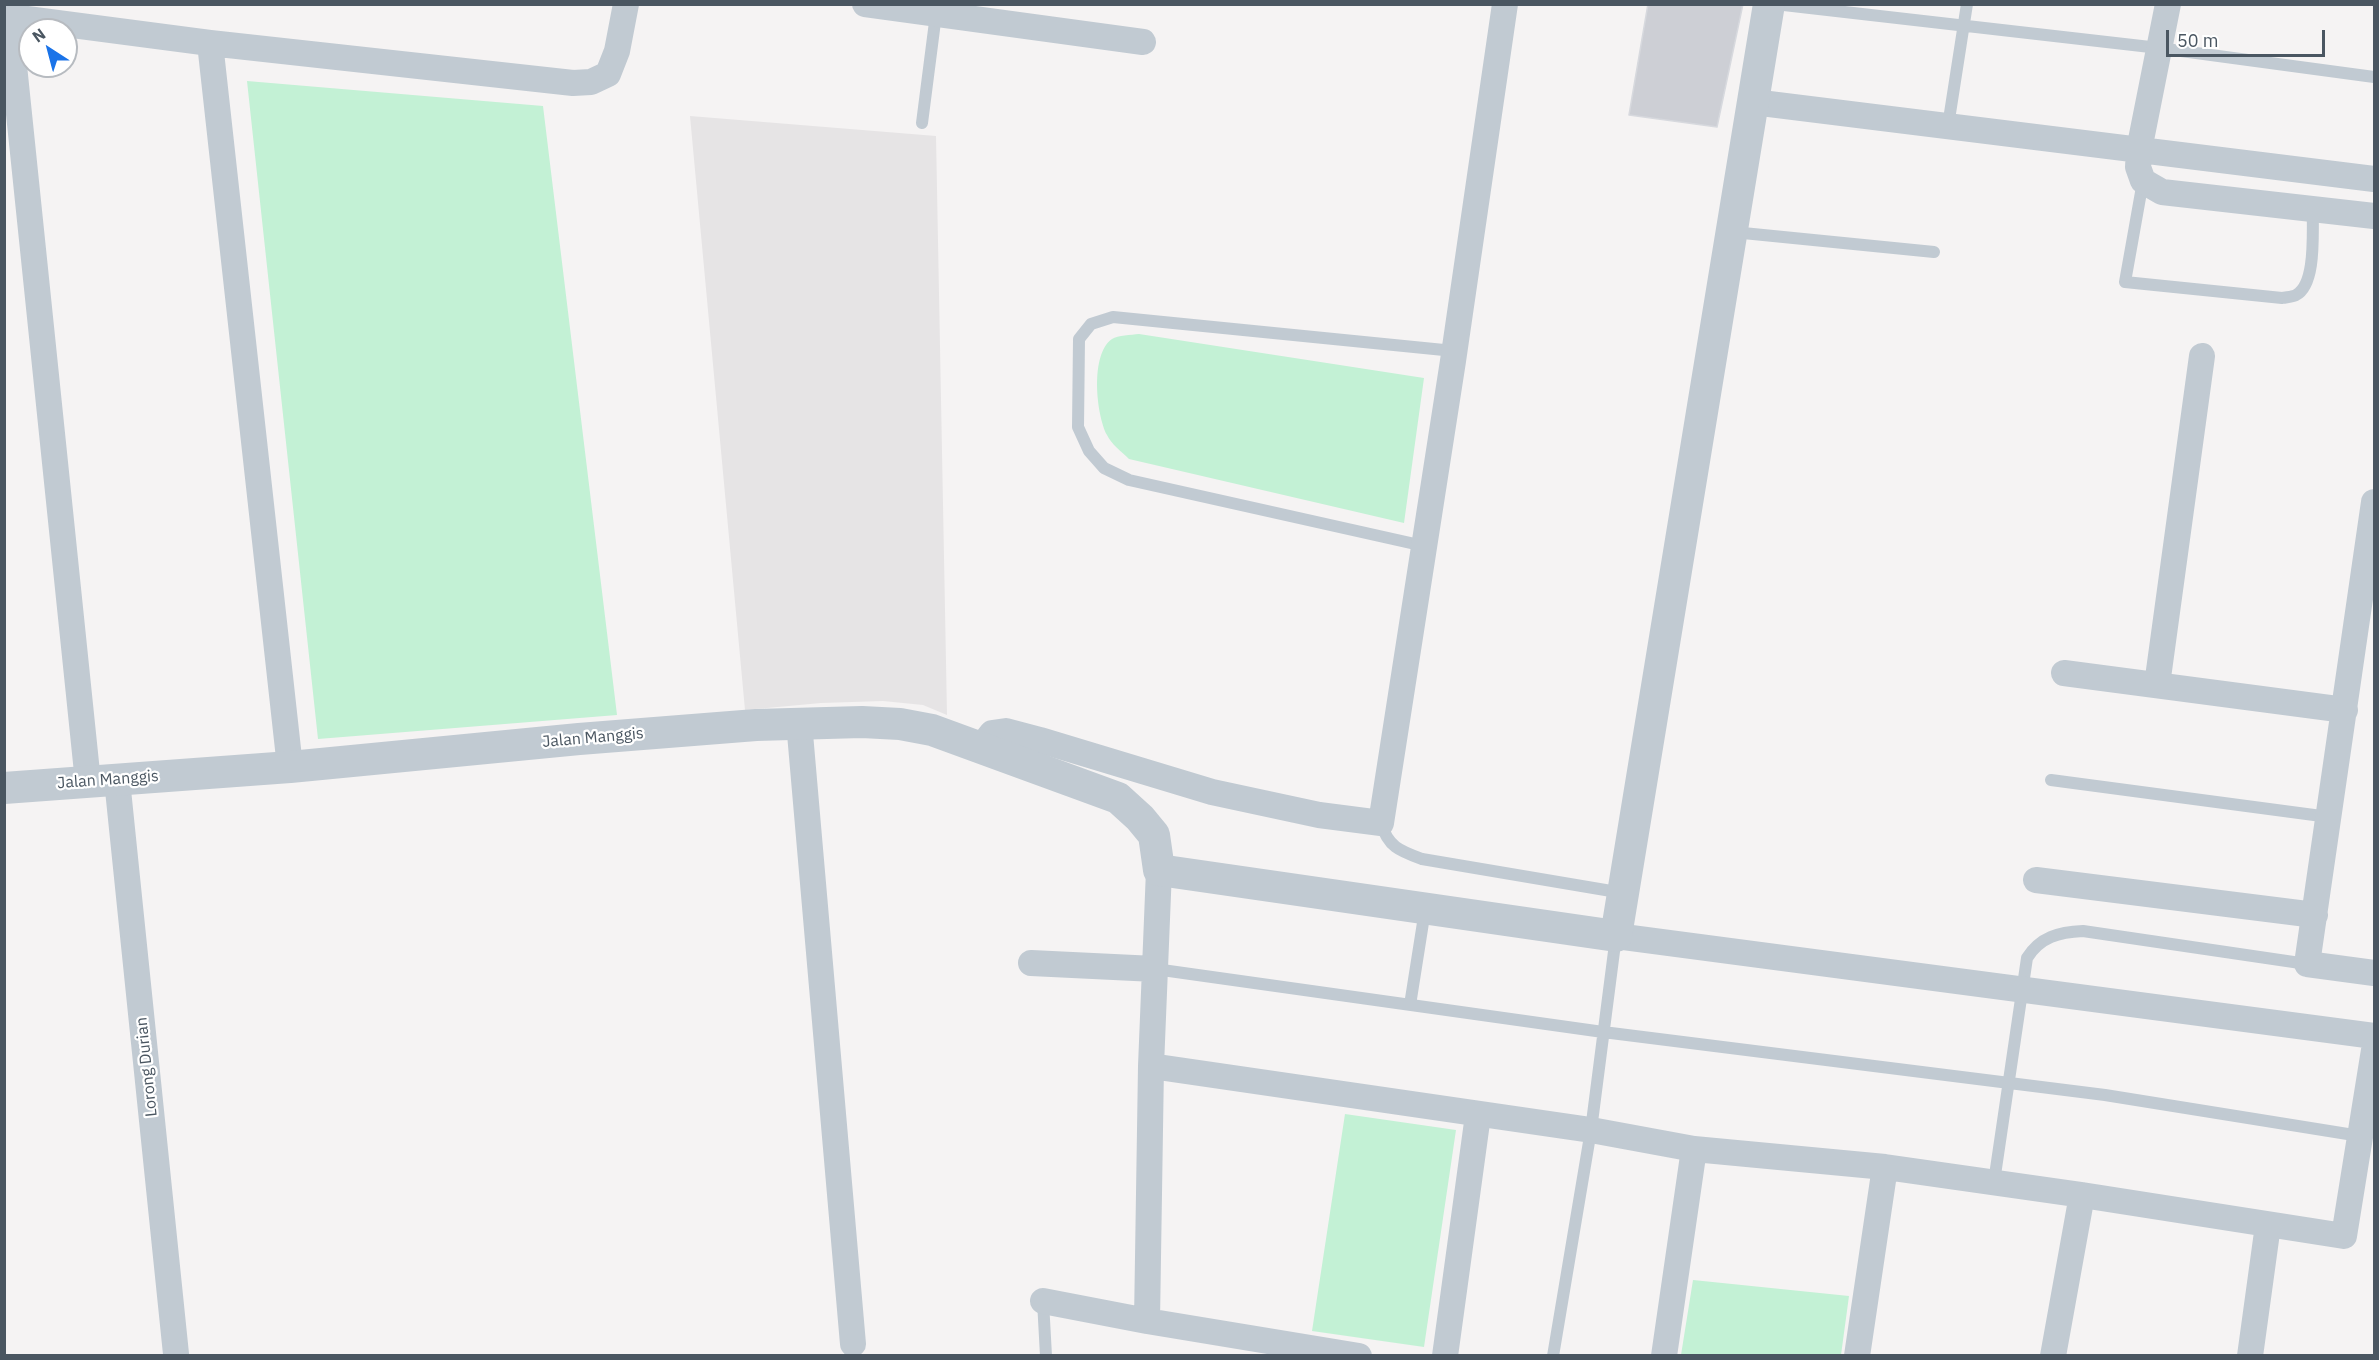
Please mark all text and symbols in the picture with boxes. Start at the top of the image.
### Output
north arrow [18,18,78,78]
scale bar [2169,18,2328,56]
text: N [28,24,49,47]
text: 50 m [2177,29,2219,52]
street label: Jalan Manggis [541,724,645,752]
street label: Jalan Manggis [57,767,159,793]
street label: Lorong Durian [132,1016,162,1118]

